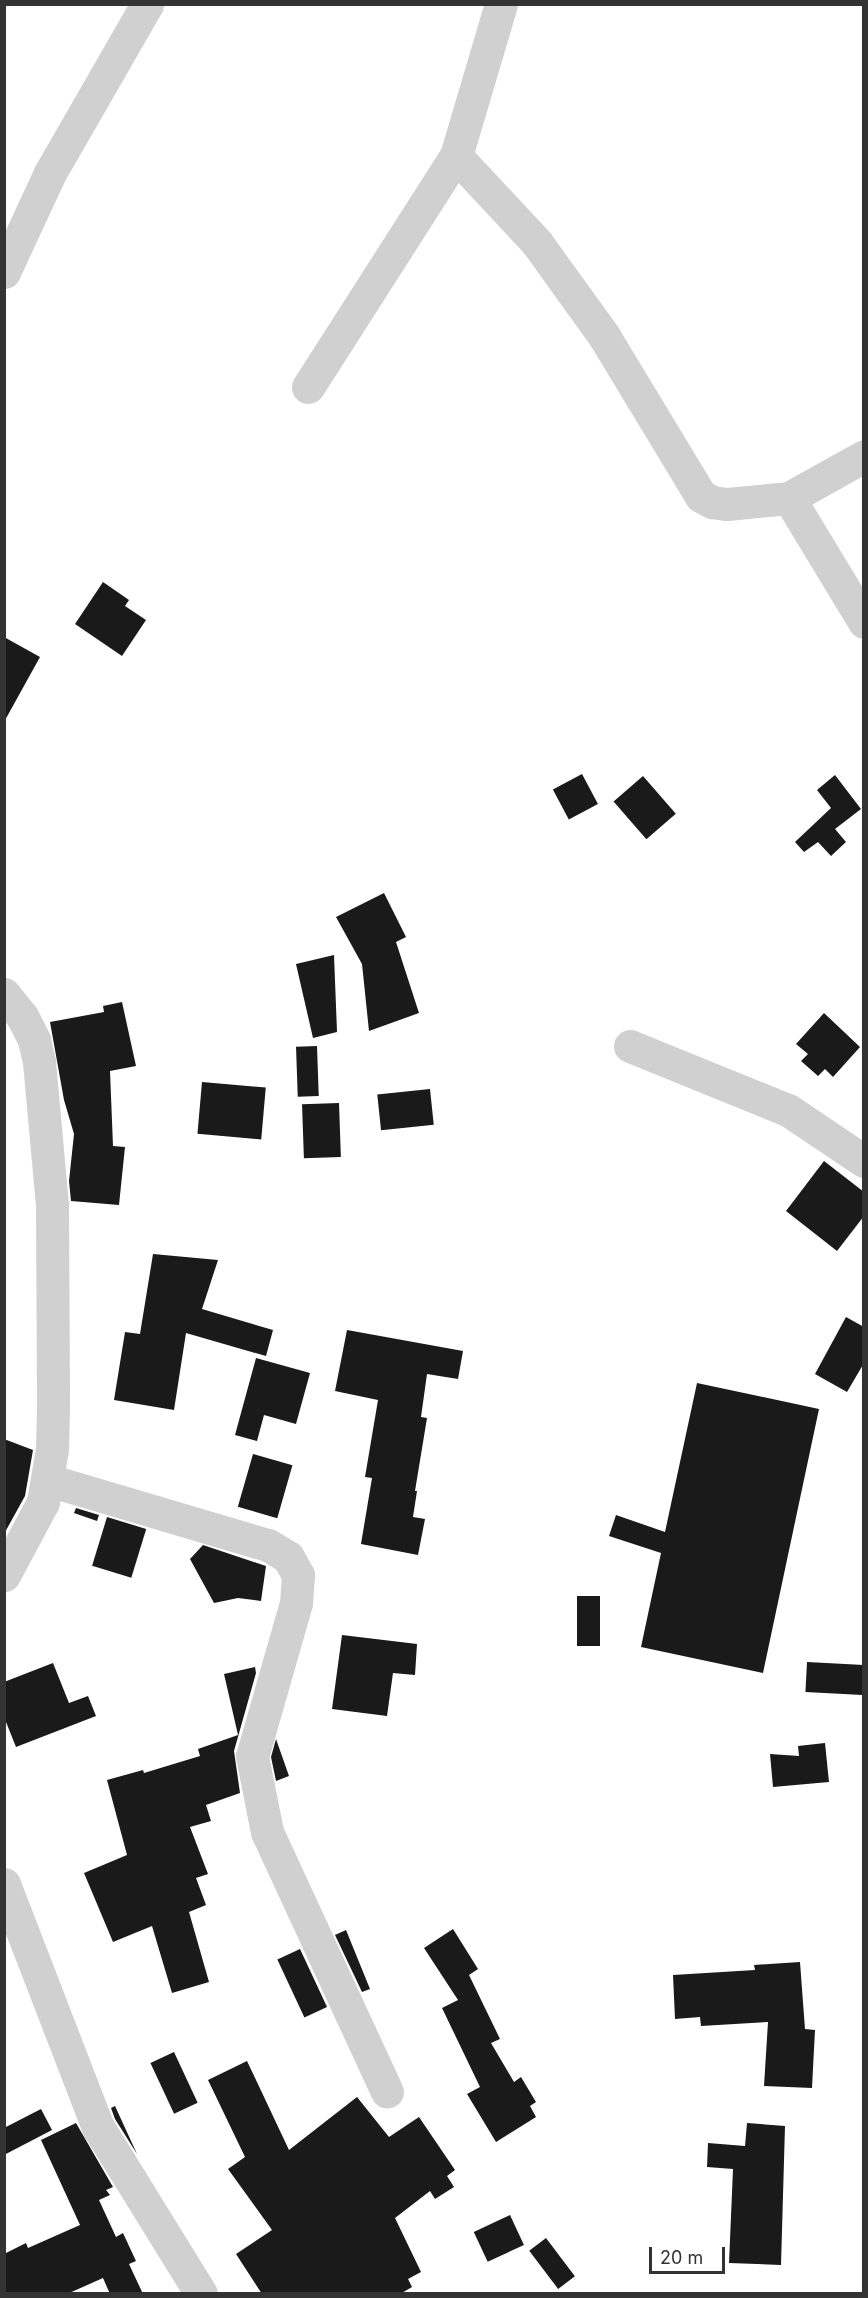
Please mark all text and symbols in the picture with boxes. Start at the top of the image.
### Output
scale bar [652,2235,728,2273]
text: 20 m [660,2247,703,2268]

